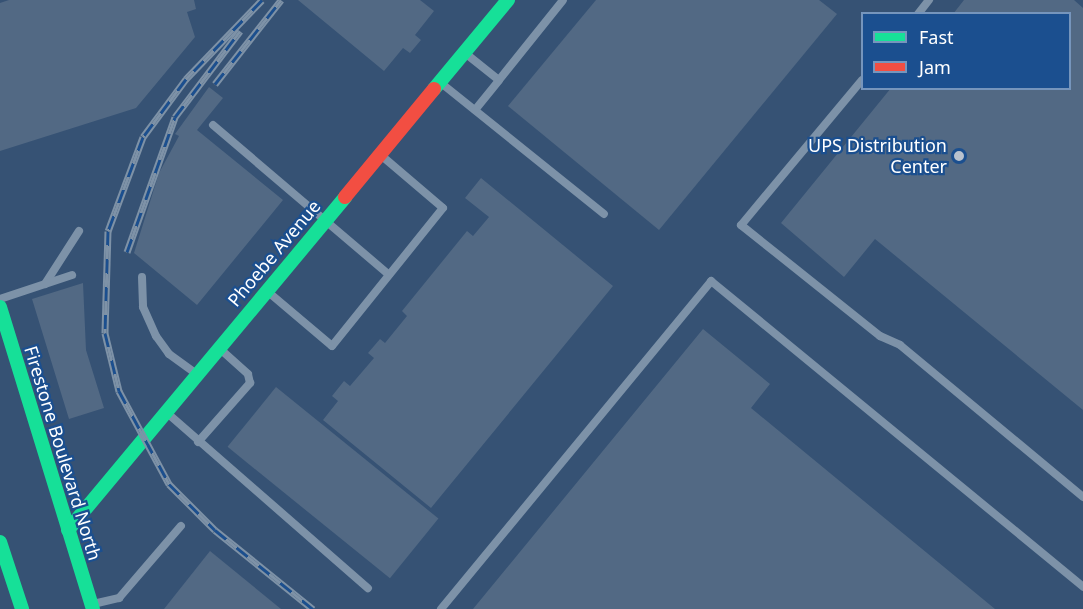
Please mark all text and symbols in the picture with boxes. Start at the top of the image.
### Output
legend [861,12,1071,90]
text: Fast [919,25,954,49]
text: Jam [919,55,951,79]
place label: UPS Distribution Center [808,135,947,178]
marker: UPS Distribution Center [952,149,966,163]
street label: Phoebe Avenue [223,195,325,311]
street label: Firestone Boulevard North [20,343,106,563]

